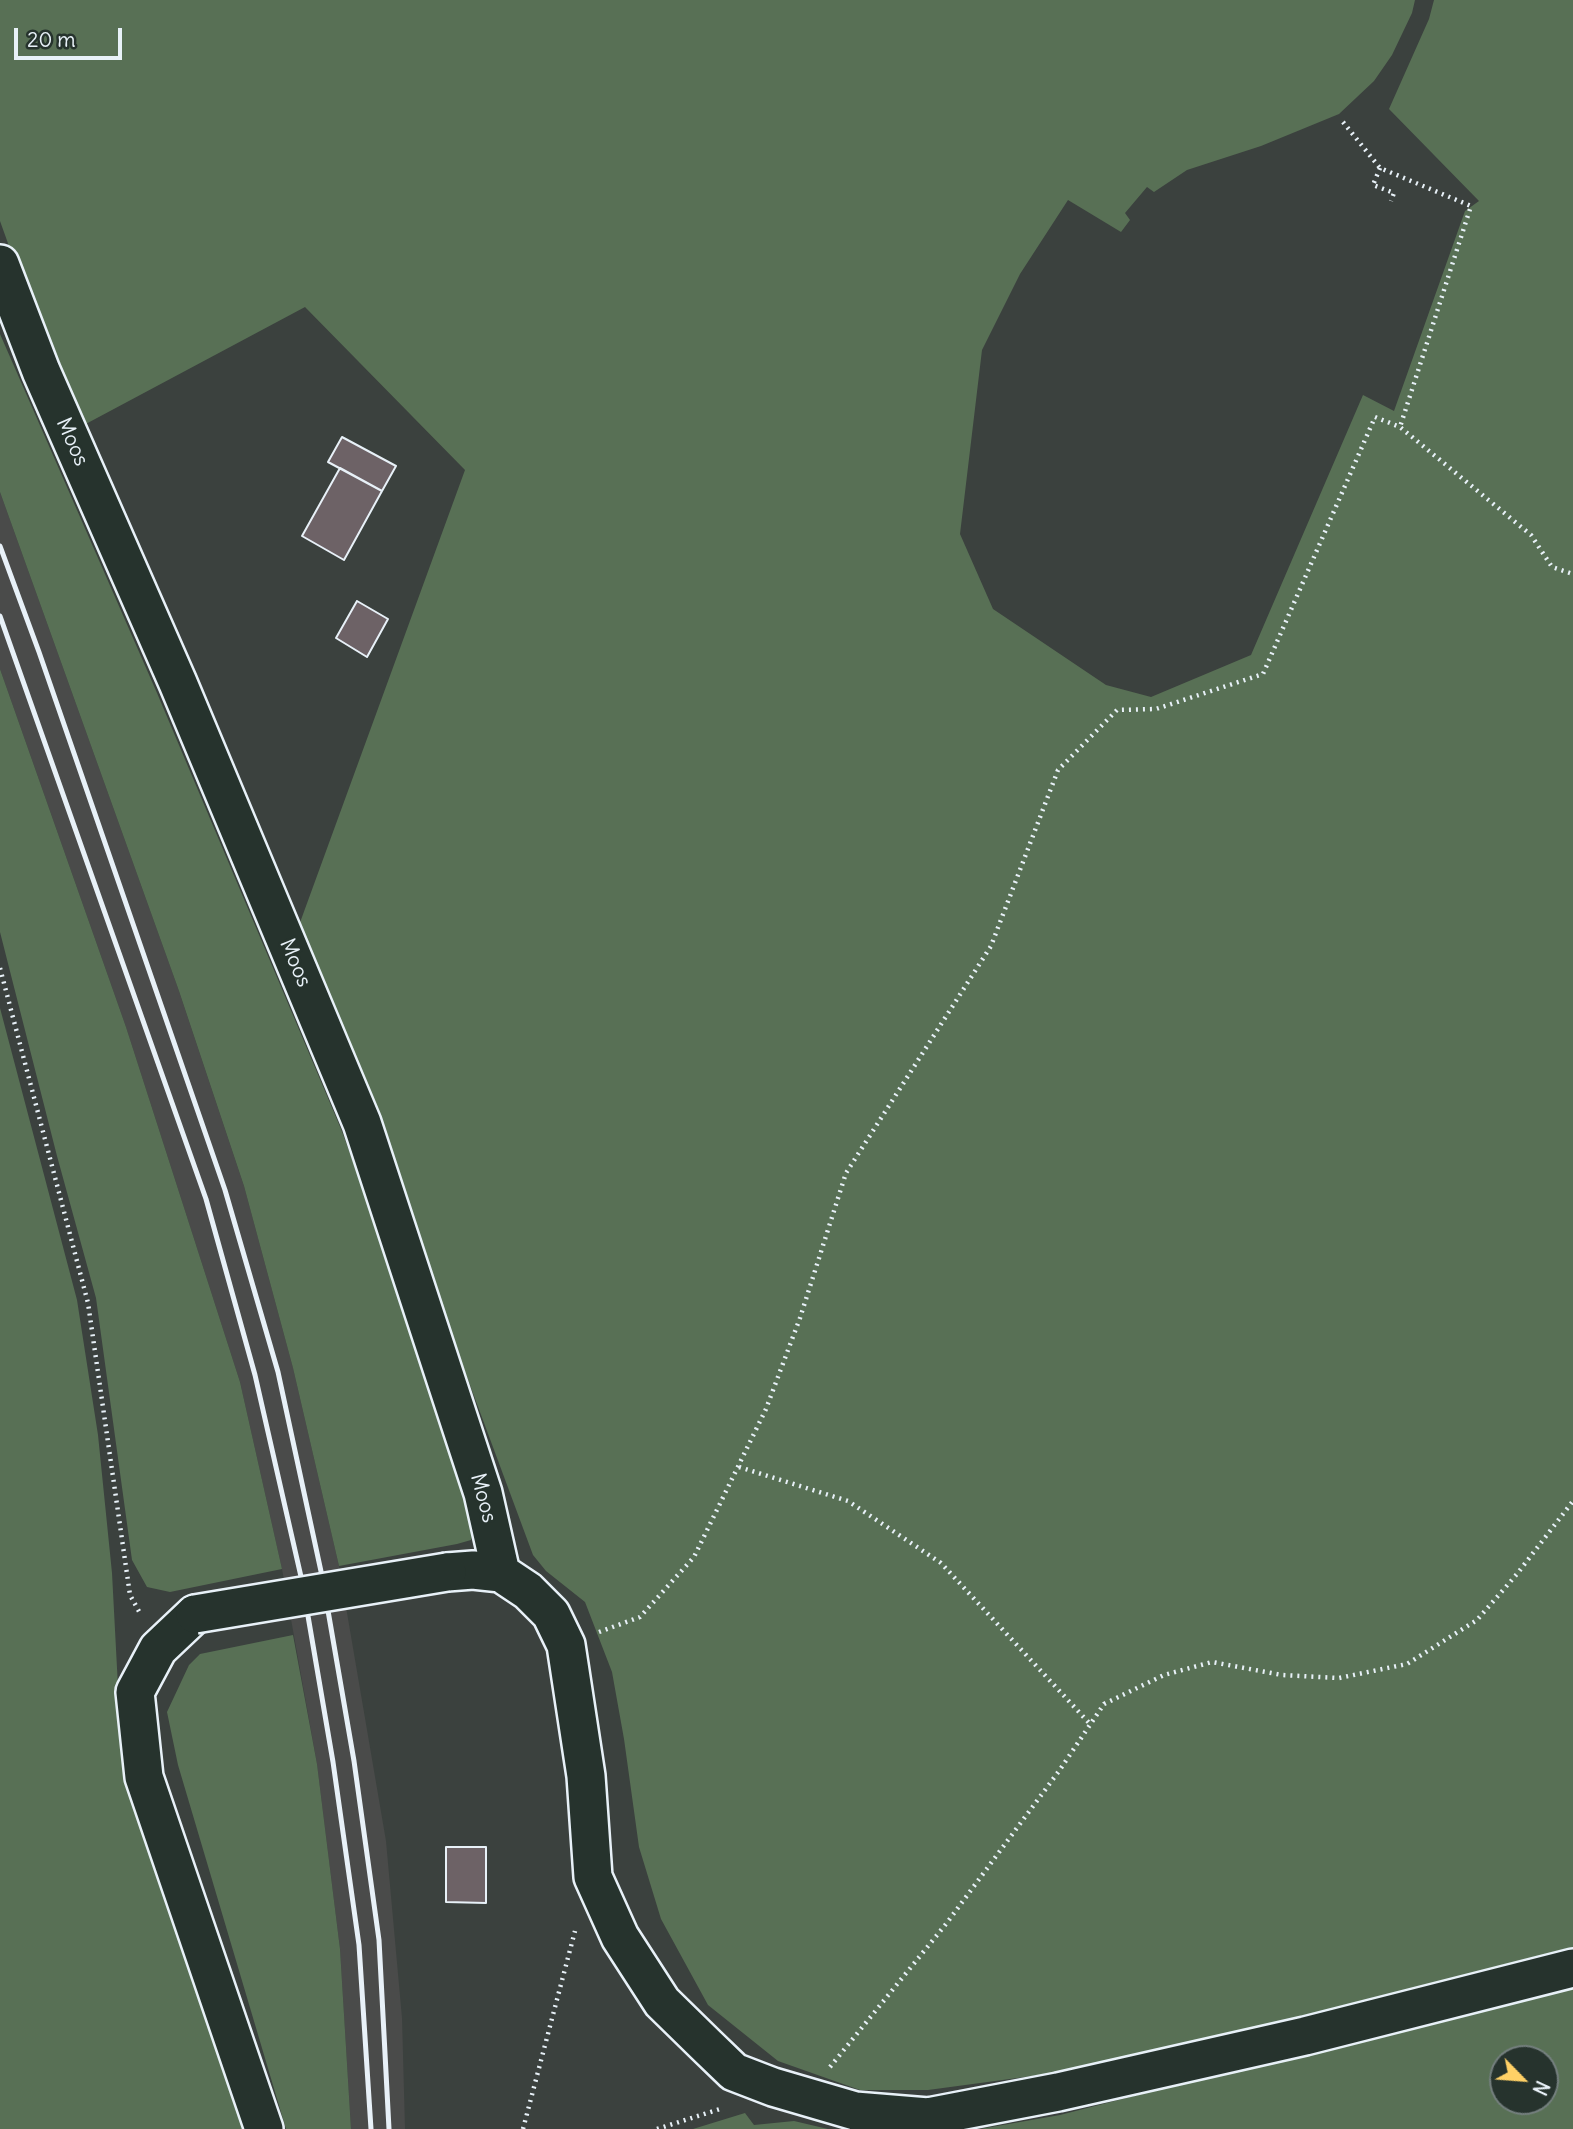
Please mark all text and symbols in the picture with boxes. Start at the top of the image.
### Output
scale bar [18,14,126,58]
text: 20 m [27,26,76,53]
street label: Moos [50,414,94,470]
street label: Moos [274,935,316,991]
street label: Moos [464,1471,502,1525]
north arrow [1489,2045,1559,2115]
text: N [1528,2077,1555,2099]

